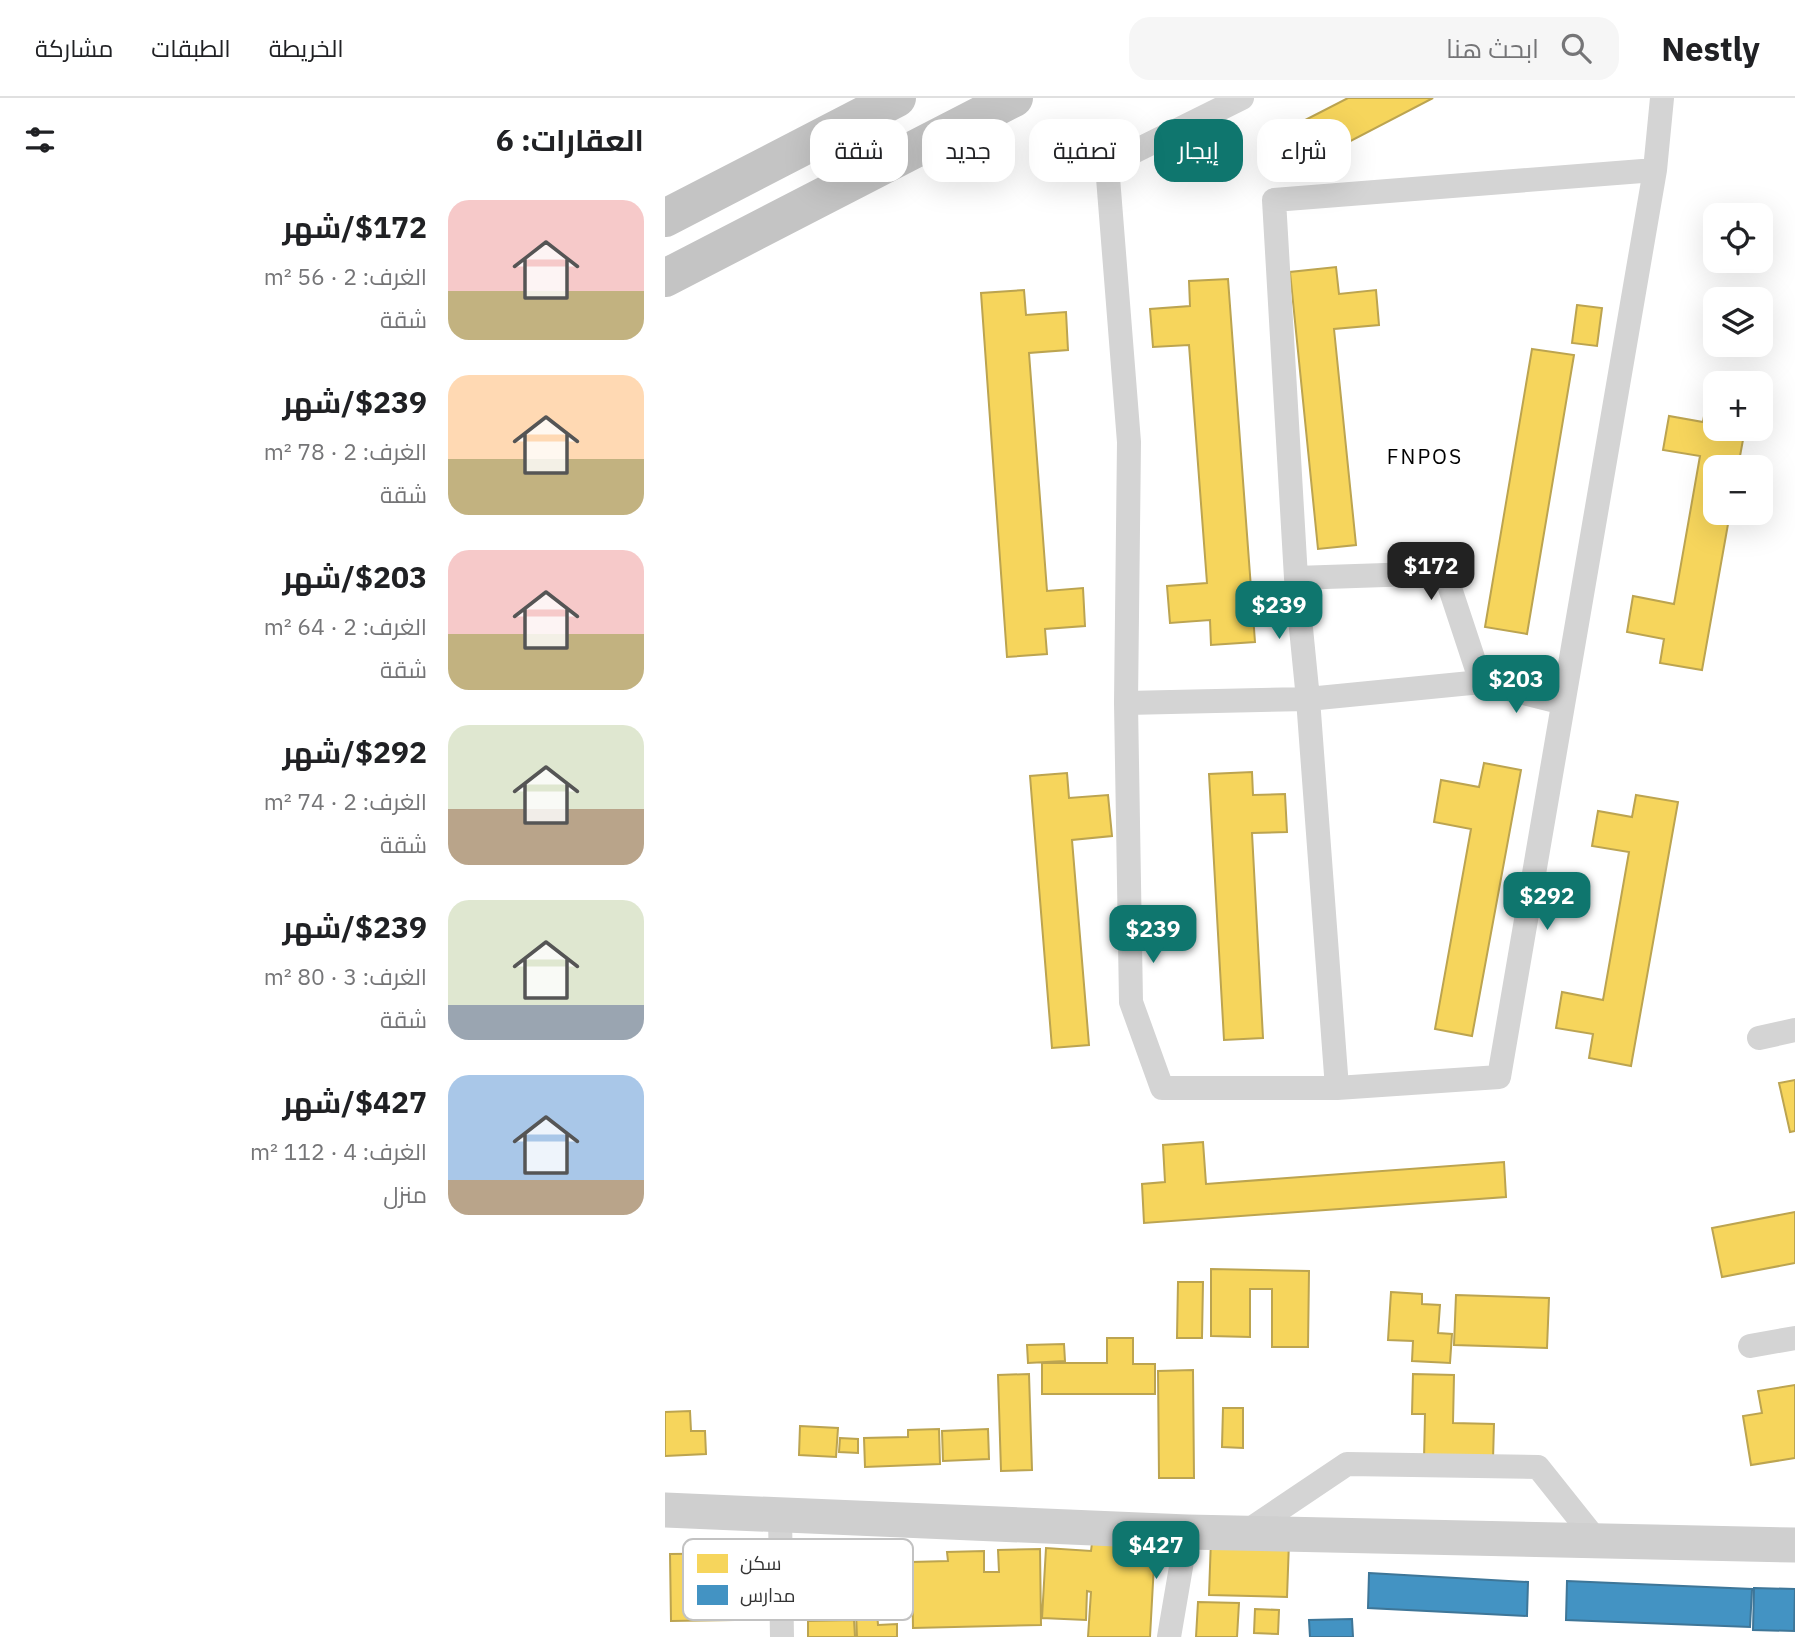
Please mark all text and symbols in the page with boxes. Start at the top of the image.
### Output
search box [1129,17,1619,80]
text: Nestly [1661,27,1760,70]
icon: search [1557,29,1595,67]
text: ابحث هنا [1446,31,1539,65]
text: مشاركة [35,32,113,64]
text: الطبقات [151,32,231,64]
text: الخريطة [269,32,344,64]
chip: شقة [810,119,908,182]
chip: جديد [922,119,1015,182]
chip: تصفية [1029,119,1140,182]
chip: إيجار [1154,119,1243,182]
chip: شراء [1257,119,1351,182]
text: العقارات: 6 [496,120,644,159]
icon: filters [21,121,59,159]
map controls [1703,203,1773,525]
button: locate [1703,203,1773,273]
text: $172/شهر [282,207,427,246]
icon: home [504,228,588,312]
text: الغرف: 2 · 56 m² [264,261,427,291]
button: layers [1703,287,1773,357]
text: شقة [380,304,427,334]
button: + [1703,371,1773,441]
text: $239/شهر [282,382,427,421]
icon: home [504,403,588,487]
text: الغرف: 2 · 78 m² [264,436,427,466]
district label: FNPOS [1387,442,1463,470]
button: − [1703,455,1773,525]
text: شقة [380,479,427,509]
pin: $172 [1390,542,1472,602]
text: $172 [1403,550,1459,580]
text: $203/شهر [282,557,427,596]
icon: home [504,578,588,662]
pin: $239 [1238,582,1320,641]
text: $239 [1251,589,1307,619]
text: الغرف: 2 · 64 m² [264,611,427,641]
text: شقة [380,654,427,684]
pin: $203 [1475,656,1557,715]
text: $203 [1488,663,1544,693]
text: $292/شهر [282,732,427,771]
icon: home [504,753,588,837]
text: الغرف: 2 · 74 m² [264,786,427,816]
text: شقة [380,829,427,859]
pin: $292 [1506,872,1588,932]
text: $292 [1519,880,1575,910]
pin: $239 [1112,906,1194,965]
text: $239/شهر [282,907,427,946]
text: $239 [1125,913,1181,943]
icon: home [504,928,588,1012]
text: الغرف: 3 · 80 m² [264,961,427,991]
text: شقة [380,1004,427,1034]
text: $427/شهر [282,1082,427,1121]
icon: home [504,1103,588,1187]
text: الغرف: 4 · 112 m² [250,1136,427,1166]
text: منزل [383,1179,427,1209]
pin: $427 [1115,1522,1197,1581]
text: $427 [1128,1529,1184,1559]
legend [683,1539,913,1620]
text: سكن [740,1551,782,1575]
text: مدارس [740,1583,795,1607]

